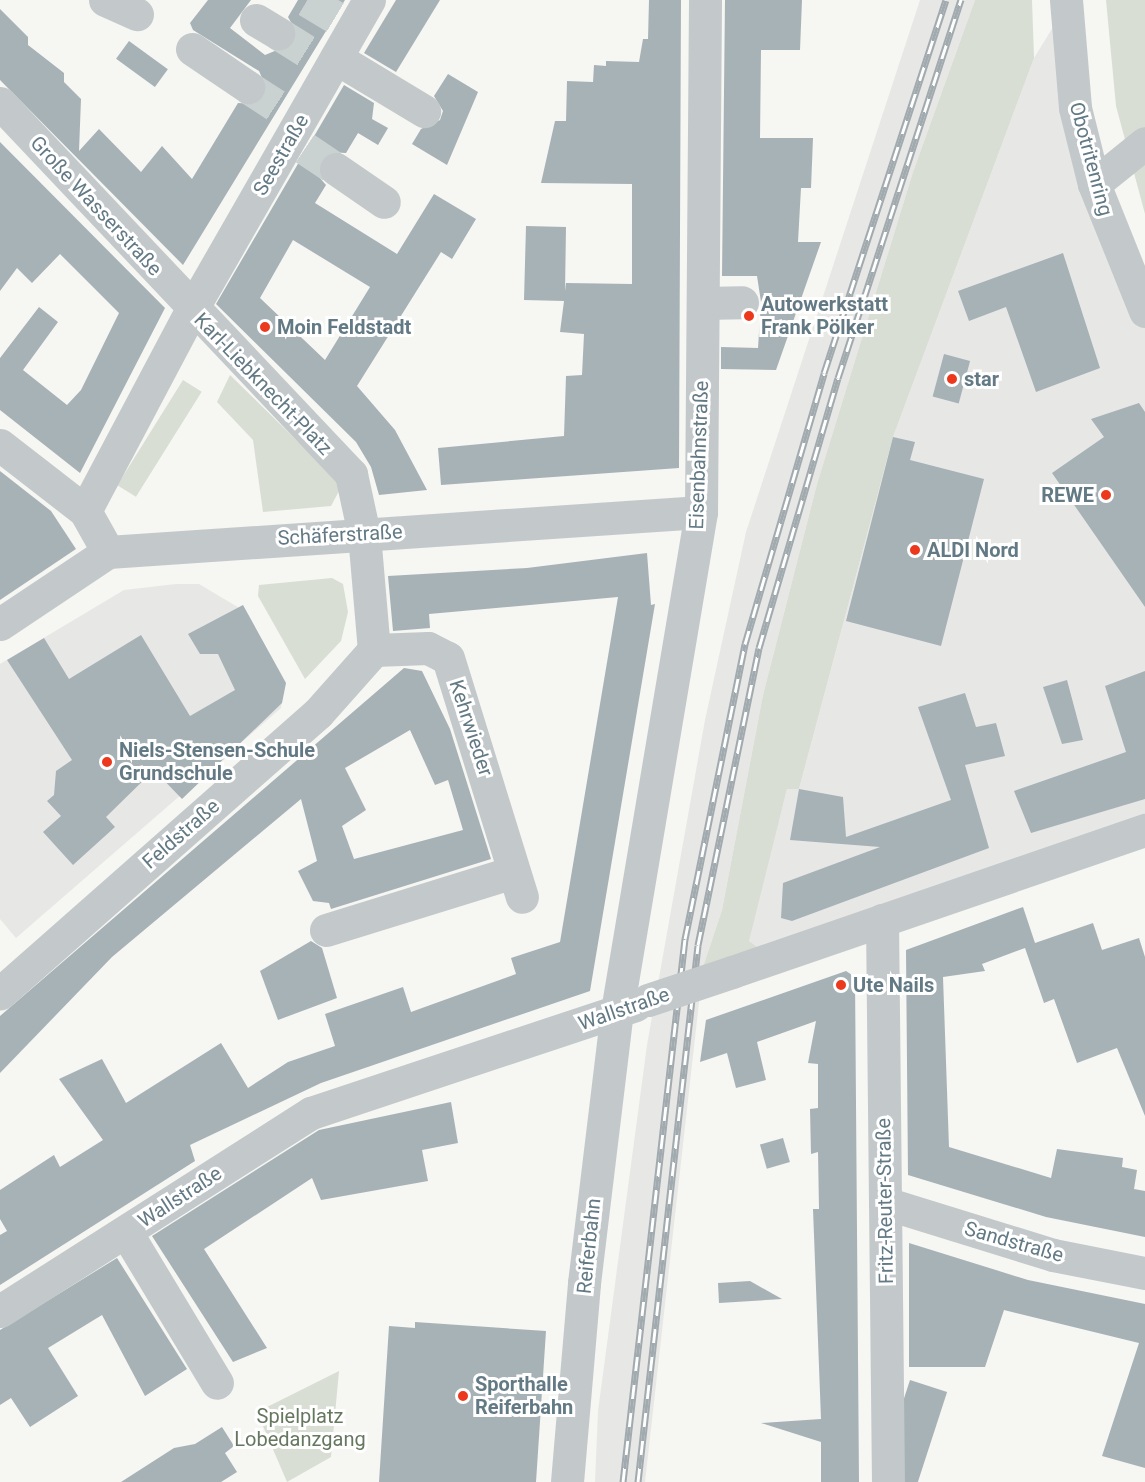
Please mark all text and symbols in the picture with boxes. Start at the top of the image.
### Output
street label: Obotritenring [1064,100,1118,218]
street label: Seestraße [248,110,314,200]
street label: Große Wasserstraße [25,131,167,281]
place label: Autowerkstatt Frank Pölker [761,292,888,339]
street label: Karl-Liebknecht-Platz [189,308,337,460]
marker: Autowerkstatt Frank Pölker [742,309,756,323]
place label: Moin Feldstadt [277,315,411,339]
marker: Moin Feldstadt [258,320,272,334]
place label: star [964,367,999,391]
marker: star [945,372,959,386]
street label: Eisenbahnstraße [684,380,714,530]
place label: REWE [1041,483,1094,507]
marker: REWE [1099,488,1113,502]
street label: Schäferstraße [277,520,403,550]
place label: ALDI Nord [927,538,1019,562]
marker: ALDI Nord [908,543,922,557]
street label: Kehrwieder [444,677,498,779]
place label: Niels-Stensen-Schule Grundschule [119,738,315,785]
marker: Niels-Stensen-Schule Grundschule [100,755,114,769]
street label: Feldstraße [138,794,224,874]
place label: Ute Nails [853,973,934,997]
marker: Ute Nails [834,978,848,992]
street label: Wallstraße [575,982,673,1036]
street label: Fritz-Reuter-Straße [872,1118,898,1284]
street label: Wallstraße [134,1161,226,1233]
street label: Reiferbahn [572,1197,606,1295]
street label: Sandstraße [962,1216,1066,1268]
place label: Sporthalle Reiferbahn [475,1372,573,1419]
marker: Sporthalle Reiferbahn [456,1389,470,1403]
park label: Spielplatz Lobedanzgang [234,1404,366,1451]

